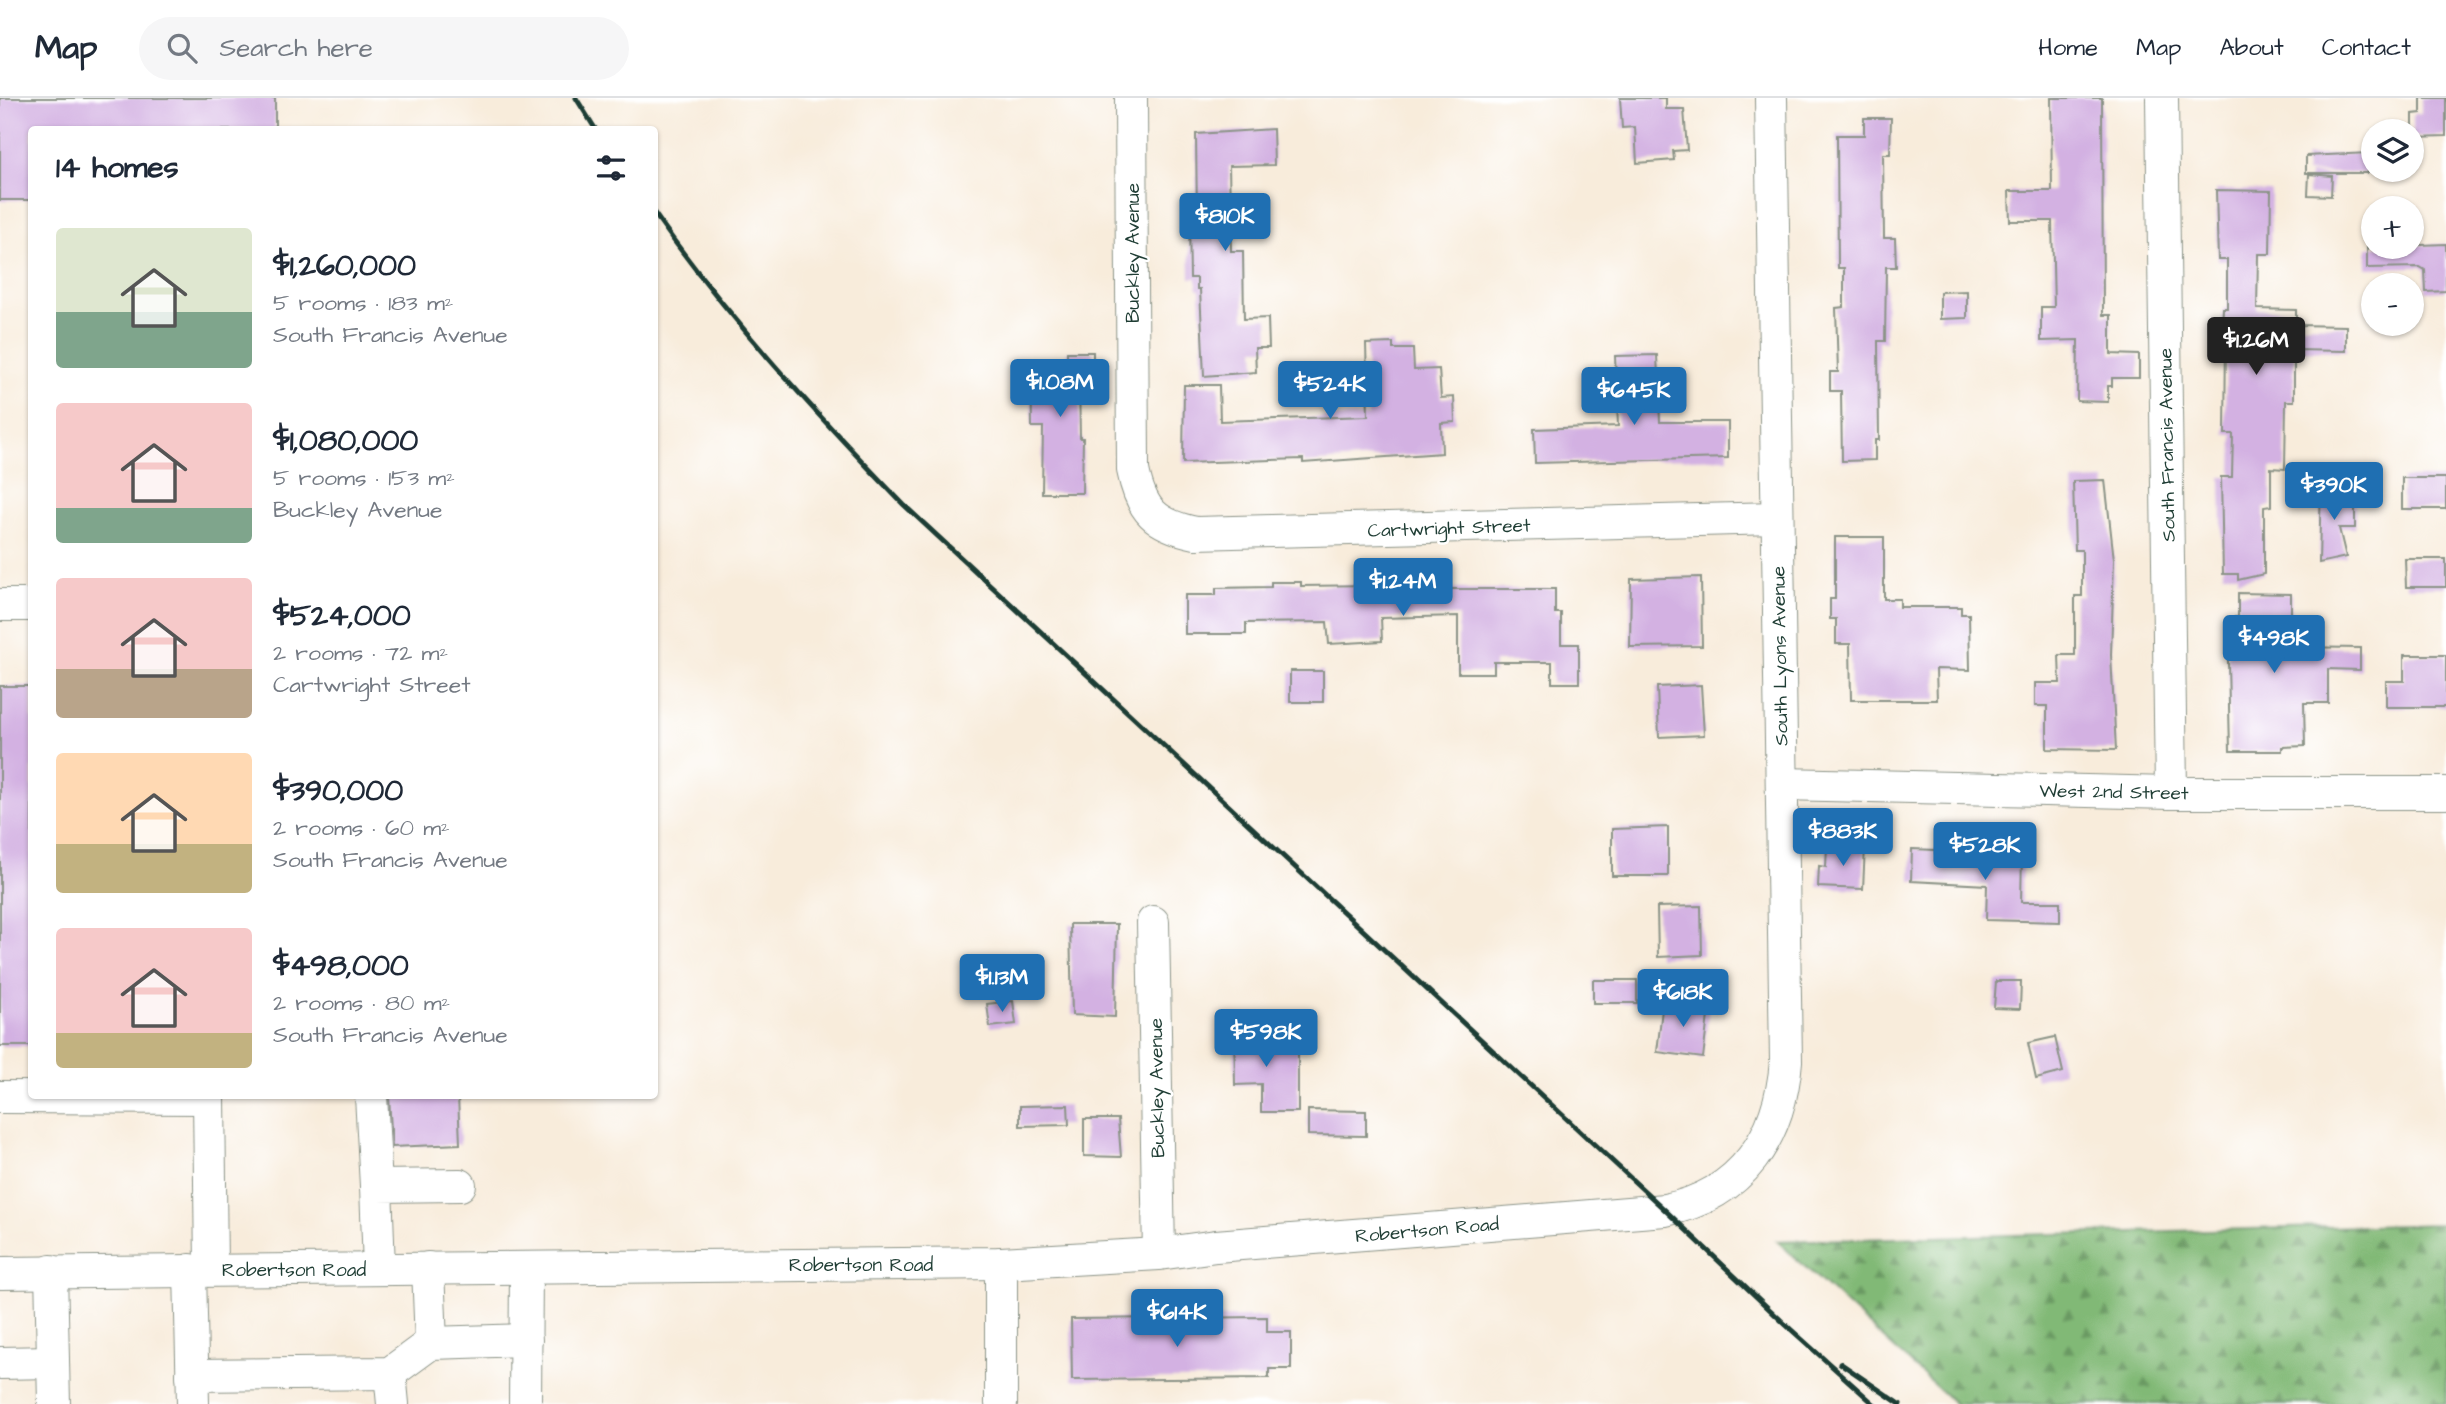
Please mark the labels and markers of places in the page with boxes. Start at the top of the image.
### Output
pin: $810K [1176,194,1274,253]
pin: $1.26M [2199,317,2313,377]
pin: $1.08M [1003,360,1117,419]
pin: $524K [1281,362,1379,421]
pin: $645K [1585,368,1683,427]
pin: $390K [2285,462,2383,522]
pin: $1.24M [1346,559,1460,618]
pin: $498K [2225,616,2323,675]
pin: $883K [1794,808,1892,868]
pin: $528K [1936,822,2034,882]
pin: $1.13M [945,954,1059,1014]
pin: $618K [1634,970,1732,1029]
pin: $598K [1217,1010,1315,1069]
pin: $614K [1128,1290,1226,1349]

